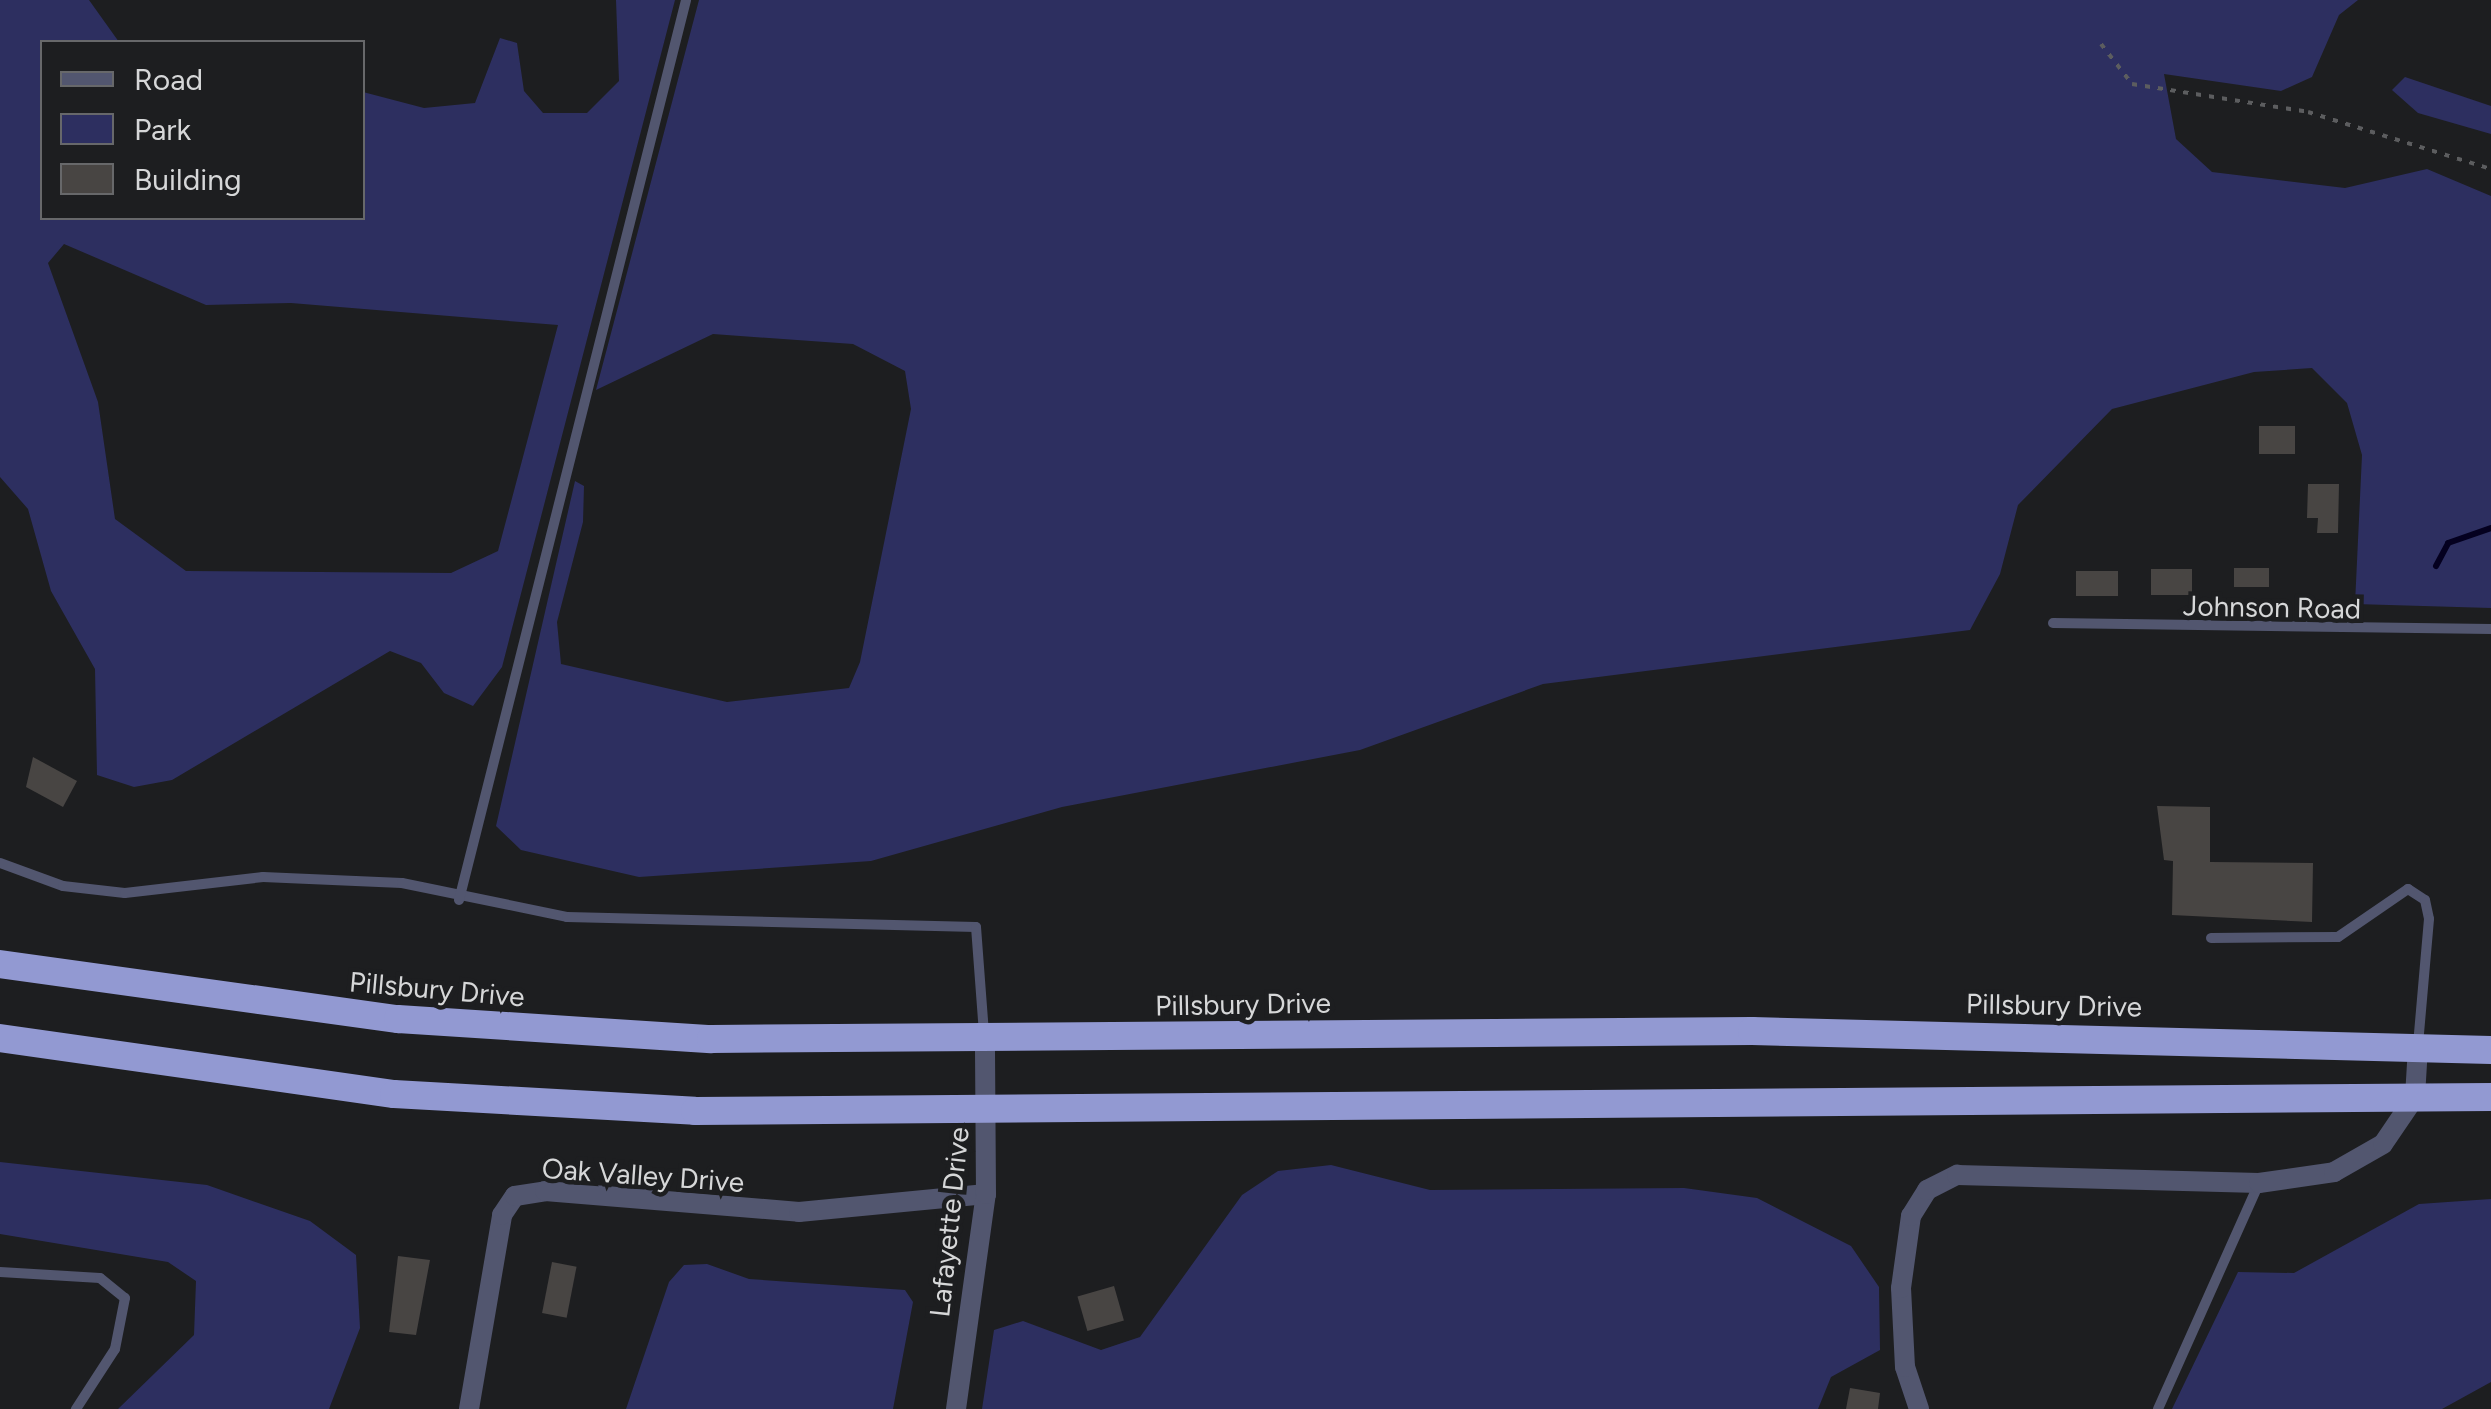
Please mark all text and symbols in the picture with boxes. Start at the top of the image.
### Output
legend [40,40,365,220]
text: Road [134,61,203,98]
text: Park [134,111,191,148]
text: Building [134,161,242,198]
street label: Johnson Road [2183,589,2361,625]
street label: Pillsbury Drive [348,965,526,1013]
street label: Pillsbury Drive [1155,986,1331,1022]
street label: Pillsbury Drive [1966,987,2142,1023]
street label: Lafayette Drive [922,1125,976,1319]
street label: Oak Valley Drive [541,1151,745,1199]

